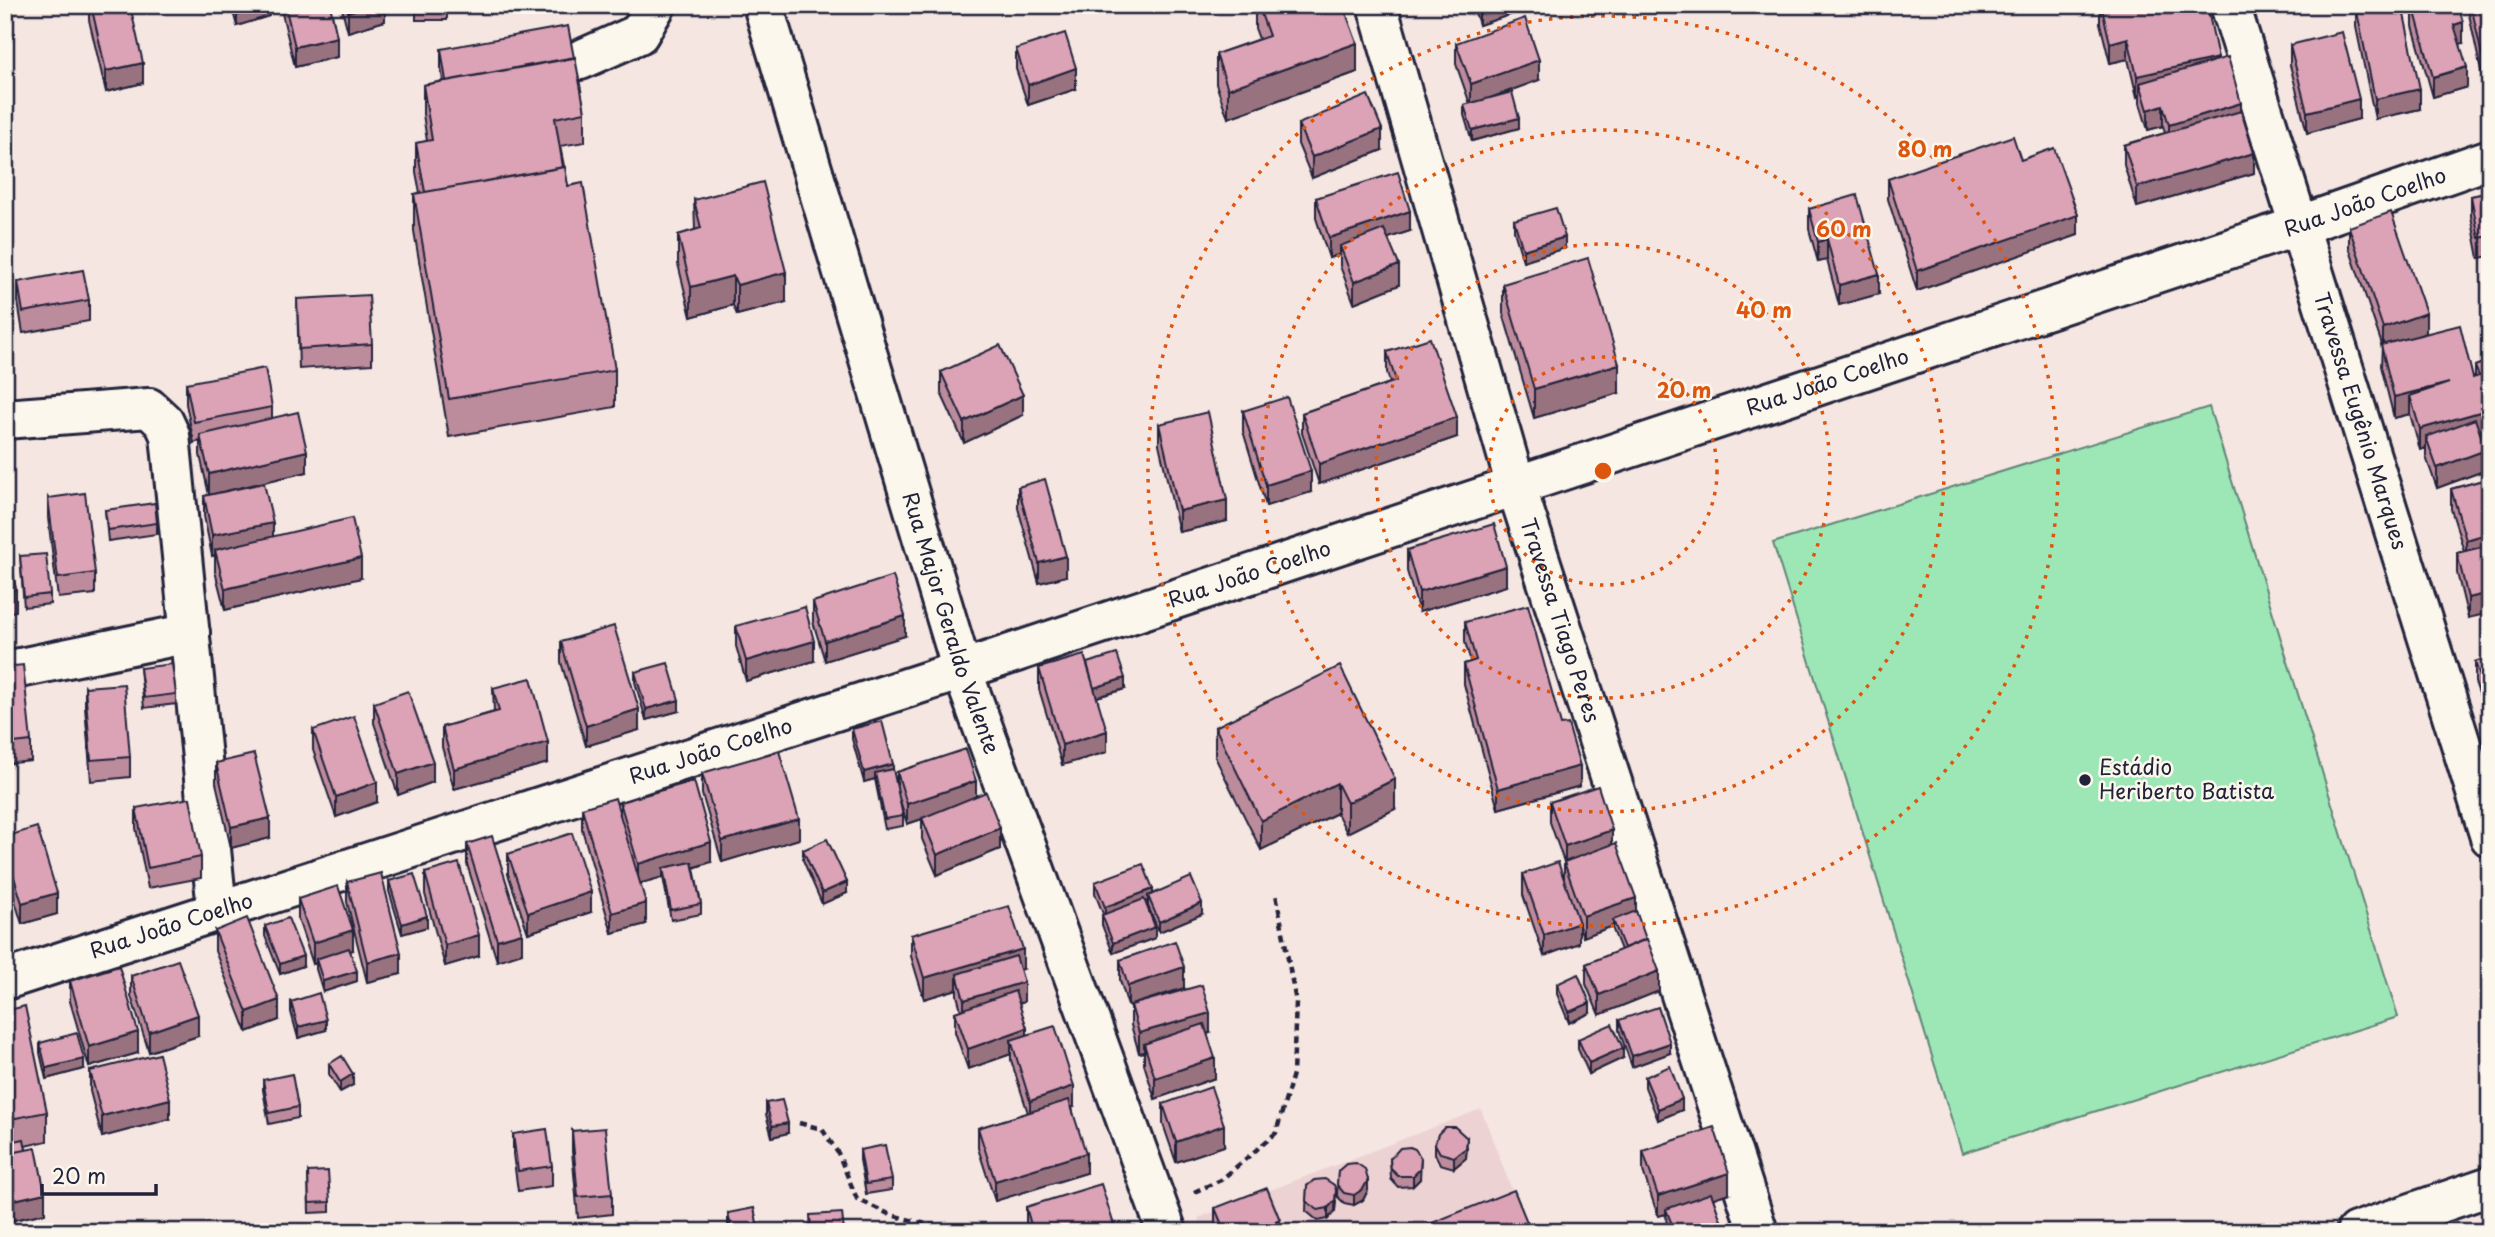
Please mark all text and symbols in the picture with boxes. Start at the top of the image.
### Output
text: 80 m [1898,132,1952,164]
street label: Rua João Coelho [2279,158,2450,244]
text: 60 m [1816,212,1872,244]
street label: Travessa Eugênio Marques [2307,288,2417,553]
text: 40 m [1736,293,1792,325]
street label: Rua João Coelho [1741,339,1912,422]
text: 20 m [1657,373,1711,405]
centre of rings [1591,459,1615,483]
street label: Rua Major Geraldo Valente [896,488,1009,758]
street label: Travessa Tiago Peres [1513,514,1610,726]
street label: Rua João Coelho [1163,531,1335,614]
street label: Rua João Coelho [625,708,796,791]
place label: Estádio Heriberto Batista [2099,750,2274,806]
marker: Estádio Heriberto Batista [2077,772,2093,788]
street label: Rua João Coelho [85,883,257,966]
scale bar [42,1153,156,1197]
text: 20 m [52,1159,106,1191]

